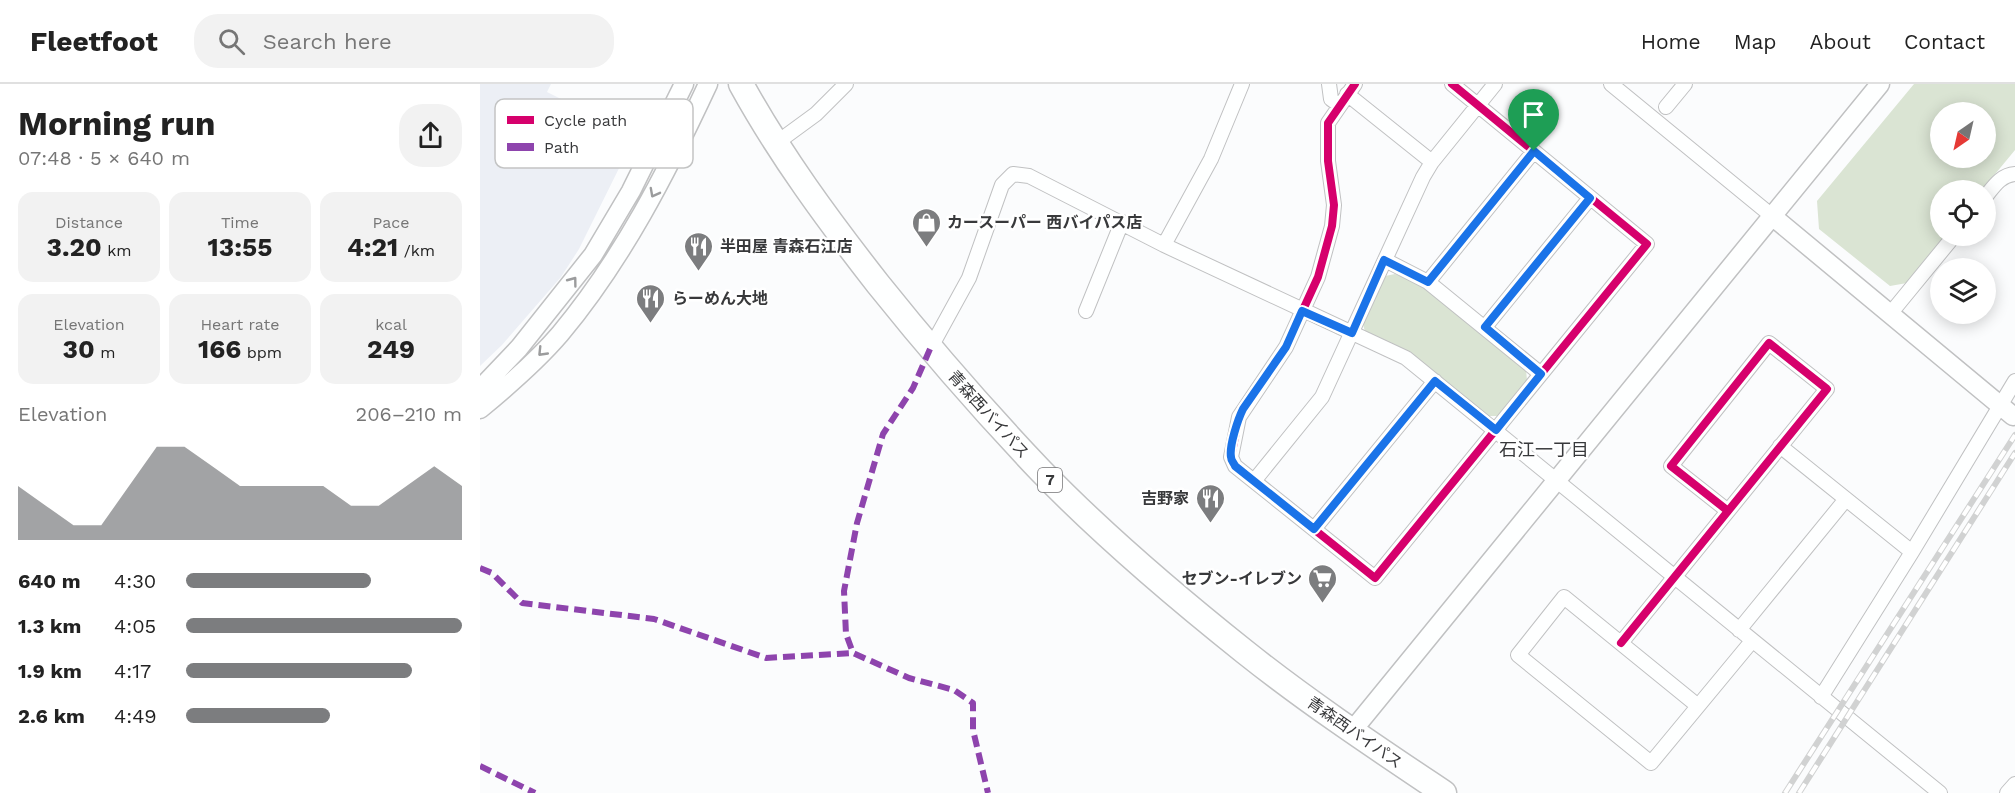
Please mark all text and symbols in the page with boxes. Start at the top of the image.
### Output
search box [194,14,614,68]
text: Fleetfoot [30,25,158,58]
icon: search [215,25,248,58]
text: Search here [263,29,392,54]
text: Home [1641,29,1701,54]
text: Map [1734,29,1777,54]
text: About [1810,29,1871,54]
text: Contact [1904,29,1985,54]
pin [1508,89,1559,151]
icon: arrive [1517,98,1550,131]
legend [495,99,693,168]
north arrow [1930,102,1996,168]
map controls [1930,102,1996,324]
text: Morning run [18,104,215,143]
button: share [399,104,462,167]
text: Cycle path [544,111,627,130]
text: Path [544,138,579,157]
text: 07:48 · 5 × 640 m [18,146,190,170]
button: locate [1930,180,1996,246]
one-way arrow [649,186,661,197]
shop icon: カースーパー 西バイパス店 [910,206,942,248]
text: Distance [55,213,123,232]
text: Time [221,213,259,232]
text: Pace [372,213,410,232]
place label: カースーパー 西バイパス店 [947,213,1142,232]
restaurant icon: 半田屋 青森石江店 [683,230,715,272]
text: 3.20 [47,232,102,262]
text: 13:55 [208,232,272,262]
text: 4:21 [347,232,398,262]
place label: 半田屋 青森石江店 [720,237,853,256]
text: km [102,241,131,260]
text: /km [398,241,435,260]
button: layers [1930,258,1996,324]
one-way arrow [565,277,576,288]
restaurant icon: らーめん大地 [635,282,667,324]
place label: らーめん大地 [672,289,768,308]
text: Elevation [53,315,125,334]
text: Heart rate [200,315,280,334]
text: kcal [375,315,407,334]
text: 30 [63,334,95,364]
text: 166 [198,334,241,364]
text: 249 [367,334,415,364]
text: m [95,343,115,362]
text: bpm [241,343,282,362]
one-way arrow [539,345,550,356]
street label: 青森西バイパス [944,366,1033,462]
text: Elevation [18,402,107,426]
text: 206–210 m [355,402,462,426]
district label: 石江一丁目 [1499,439,1589,460]
road number: 7 [1038,468,1062,492]
restaurant icon: 吉野家 [1194,482,1226,524]
place label: 吉野家 [1141,489,1189,508]
supermarket icon: セブン-イレブン [1307,562,1339,604]
text: 640 m [18,569,81,593]
text: 4:30 [114,569,156,593]
place label: セブン-イレブン [1182,569,1302,588]
text: 1.3 km [18,614,81,638]
text: 4:05 [114,614,156,638]
text: 1.9 km [18,659,82,683]
text: 4:17 [114,659,151,683]
street label: 青森西バイパス [1304,693,1406,772]
text: 2.6 km [18,704,85,728]
text: 4:49 [114,704,157,728]

